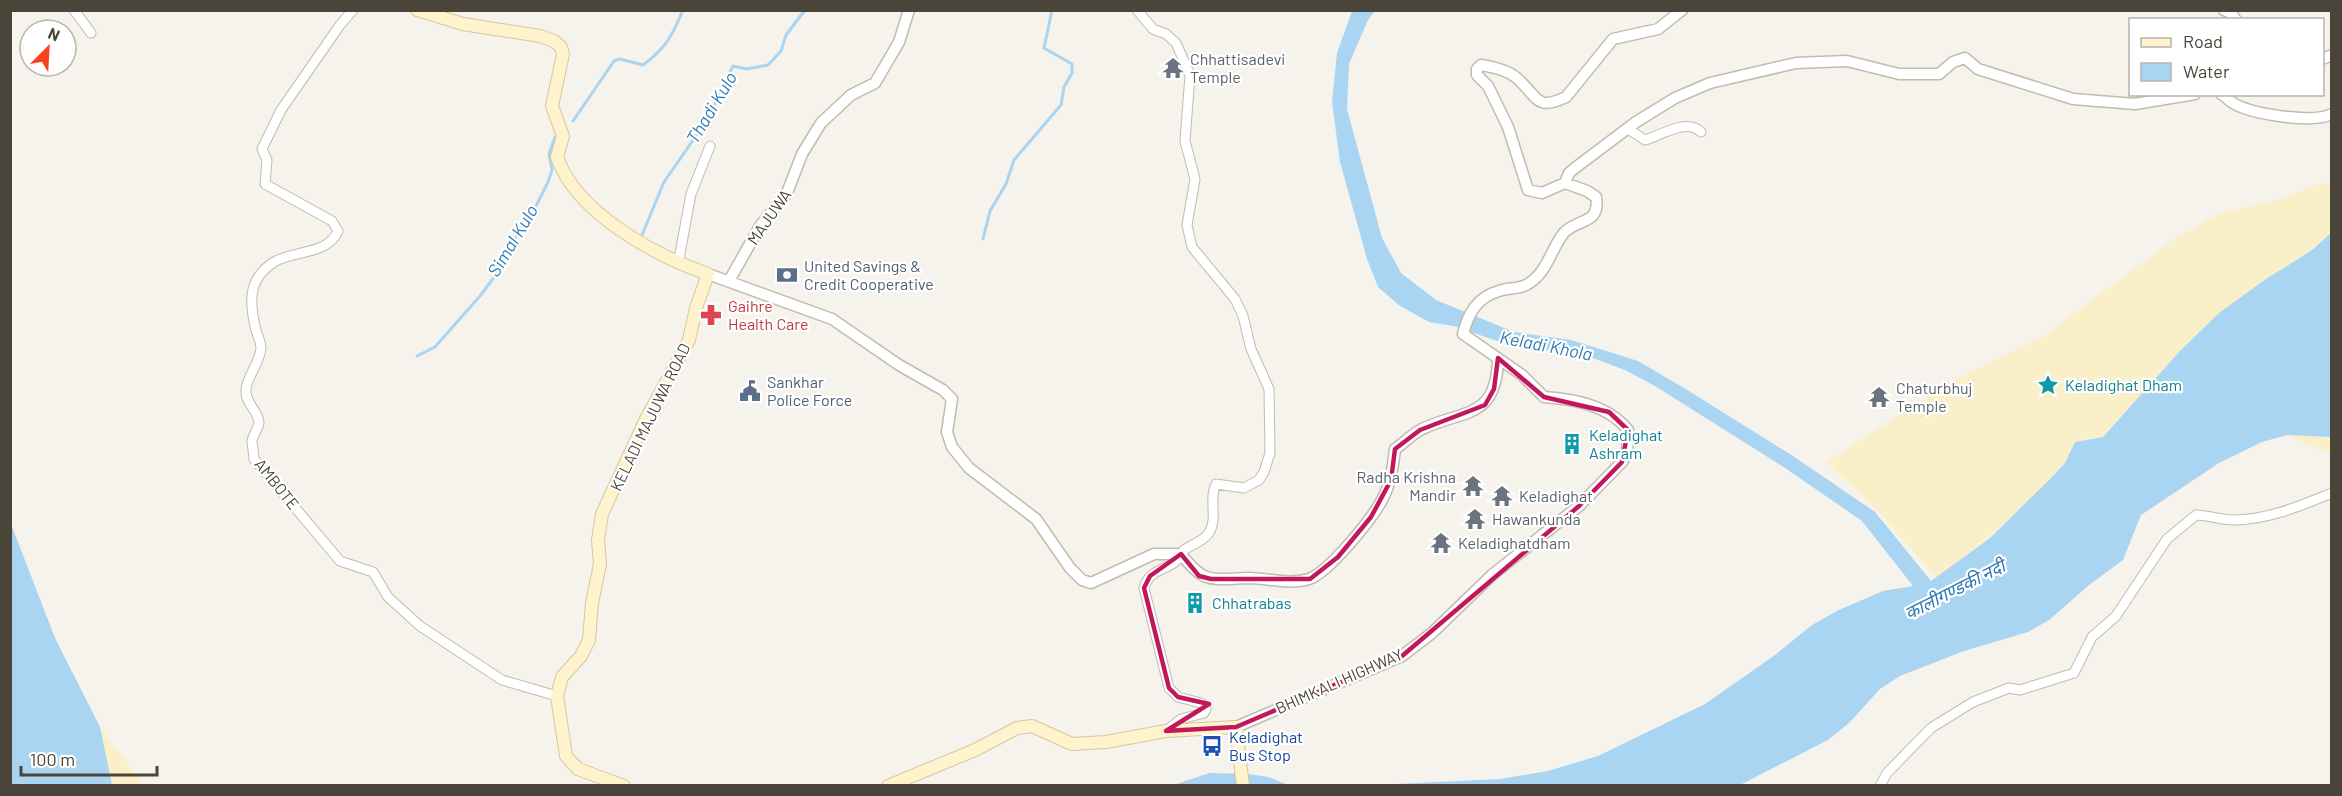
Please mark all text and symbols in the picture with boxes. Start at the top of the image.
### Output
north arrow [18,18,78,78]
legend [2129,18,2324,96]
text: N [46,23,63,45]
text: Road [2183,30,2223,52]
place label: Chhattisadevi Temple [1190,49,1285,86]
temple icon: Chhattisadevi Temple [1161,56,1185,80]
text: Water [2183,60,2230,82]
water label: Thadi Kulo [681,68,741,147]
street label: MAJUWA [743,185,795,248]
water label: Simal Kulo [482,201,542,280]
place label: United Savings & Credit Cooperative [804,256,934,293]
bank icon: United Savings & Credit Cooperative [775,263,799,287]
place label: Gaihre Health Care [728,296,808,333]
pharmacy icon: Gaihre Health Care [699,303,723,327]
water label: Keladi Khola [1498,325,1594,365]
street label: KELADI MAJUWA ROAD [606,340,694,494]
place label: Sankhar Police Force [767,372,852,409]
place icon: Keladighat Dham [2036,373,2060,397]
place label: Keladighat Dham [2065,375,2182,394]
place label: Chaturbhuj Temple [1896,378,1973,415]
public building icon: Sankhar Police Force [738,379,762,403]
temple icon: Chaturbhuj Temple [1867,385,1891,409]
place label: Keladighat Ashram [1589,425,1663,462]
building icon: Keladighat Ashram [1560,432,1584,456]
street label: AMBOTE [251,454,304,513]
place label: Radha Krishna Mandir [1356,467,1456,504]
temple icon: Radha Krishna Mandir [1461,474,1485,498]
temple icon: Keladighat [1490,484,1514,508]
place label: Keladighat [1519,486,1593,505]
temple icon: Hawankunda [1463,507,1487,531]
place label: Hawankunda [1492,509,1581,528]
temple icon: Keladighatdham [1429,531,1453,555]
place label: Keladighatdham [1458,533,1570,552]
water label: कालीगण्डकी नदी [1901,553,2011,624]
building icon: Chhatrabas [1183,591,1207,615]
place label: Chhatrabas [1212,593,1291,612]
street label: BHIMKALI HIGHWAY [1272,644,1405,717]
place label: Keladighat Bus Stop [1229,727,1303,764]
bus stop icon: Keladighat Bus Stop [1200,734,1224,758]
scale bar [21,739,158,777]
text: 100 m [30,748,75,770]

